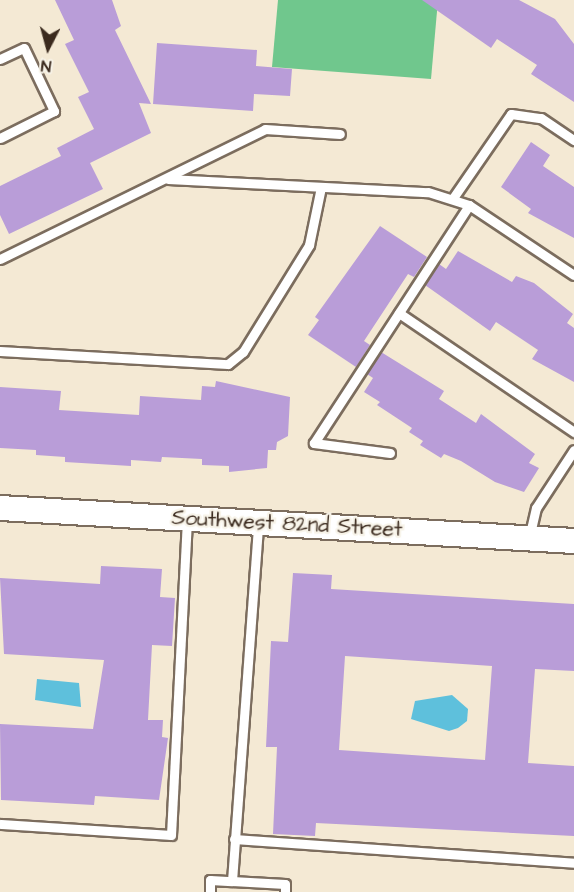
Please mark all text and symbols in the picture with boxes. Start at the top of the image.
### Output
north arrow [18,18,78,78]
text: N [40,54,52,77]
street label: Southwest 82nd Street [171,505,403,543]

